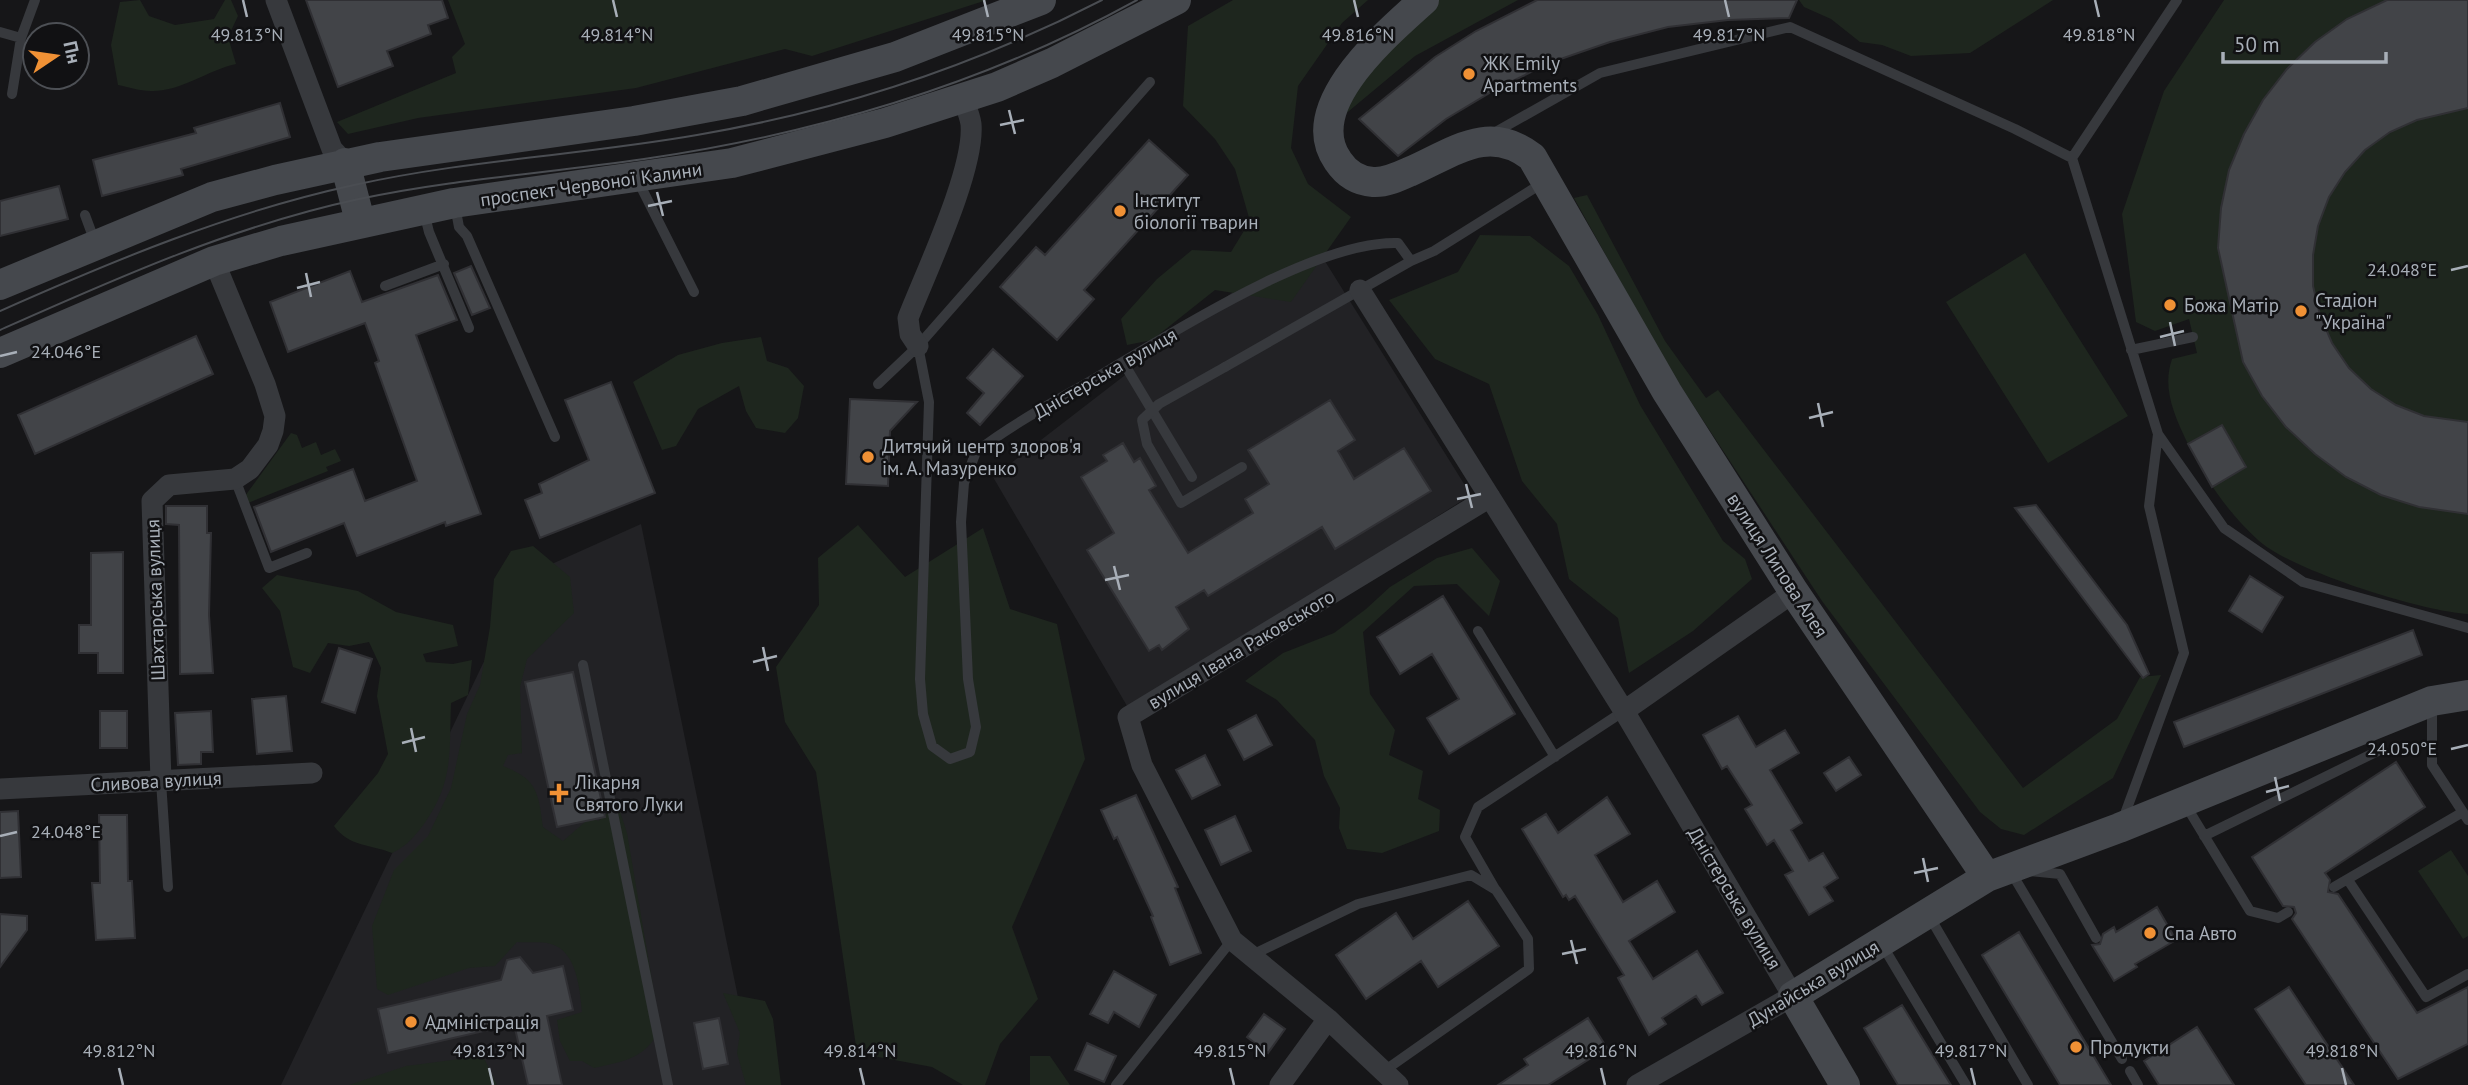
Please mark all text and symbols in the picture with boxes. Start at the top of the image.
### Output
north arrow [21,21,91,91]
scale bar [2223,21,2386,65]
text: 49.813°N [211,23,283,46]
text: 49.814°N [581,23,653,46]
text: 49.815°N [952,23,1024,46]
text: 49.816°N [1322,23,1394,46]
text: 49.817°N [1693,23,1765,46]
text: 49.818°N [2063,23,2135,46]
text: 50 m [2234,31,2280,58]
text: Пн [58,39,87,66]
place label: ЖК Emily Apartments [1482,51,1577,97]
marker: ЖК Emily Apartments [1461,66,1477,82]
street label: проспект Червоної Калини [479,157,703,211]
place label: Інститут біології тварин [1134,188,1259,234]
marker: Інститут біології тварин [1112,203,1128,219]
text: 24.048°E [2367,258,2437,281]
place label: Стадіон "Україна" [2315,288,2392,334]
place label: Божа Матір [2184,293,2279,317]
marker: Божа Матір [2162,297,2178,313]
marker: Стадіон "Україна" [2293,303,2309,319]
street label: Дністерська вулиця [1029,322,1181,424]
text: 24.046°E [31,340,101,363]
place label: Дитячий центр здоров'я ім. А. Мазуренко [882,434,1081,480]
marker: Дитячий центр здоров'я ім. А. Мазуренко [860,449,876,465]
street label: вулиця Липова Алея [1722,488,1834,642]
street label: Шахтарська вулиця [140,519,170,681]
street label: вулиця Івана Раковського [1144,584,1338,714]
text: 24.050°E [2367,737,2437,760]
street label: Сливова вулиця [90,766,222,796]
place label: Лікарня Святого Луки [574,770,684,816]
marker: Лікарня Святого Луки [549,783,569,803]
text: 24.048°E [31,820,101,843]
street label: Дністерська вулиця [1683,822,1787,974]
place label: Спа Авто [2164,921,2237,945]
marker: Спа Авто [2142,925,2158,941]
street label: Дунайська вулиця [1743,934,1883,1032]
place label: Адміністрація [425,1010,539,1034]
marker: Адміністрація [403,1014,419,1030]
place label: Продукти [2090,1035,2169,1059]
text: 49.812°N [83,1039,155,1062]
text: 49.813°N [453,1039,525,1062]
text: 49.814°N [824,1039,896,1062]
text: 49.815°N [1194,1039,1266,1062]
text: 49.816°N [1565,1039,1637,1062]
text: 49.817°N [1935,1039,2007,1062]
marker: Продукти [2068,1039,2084,1055]
text: 49.818°N [2306,1039,2378,1062]

